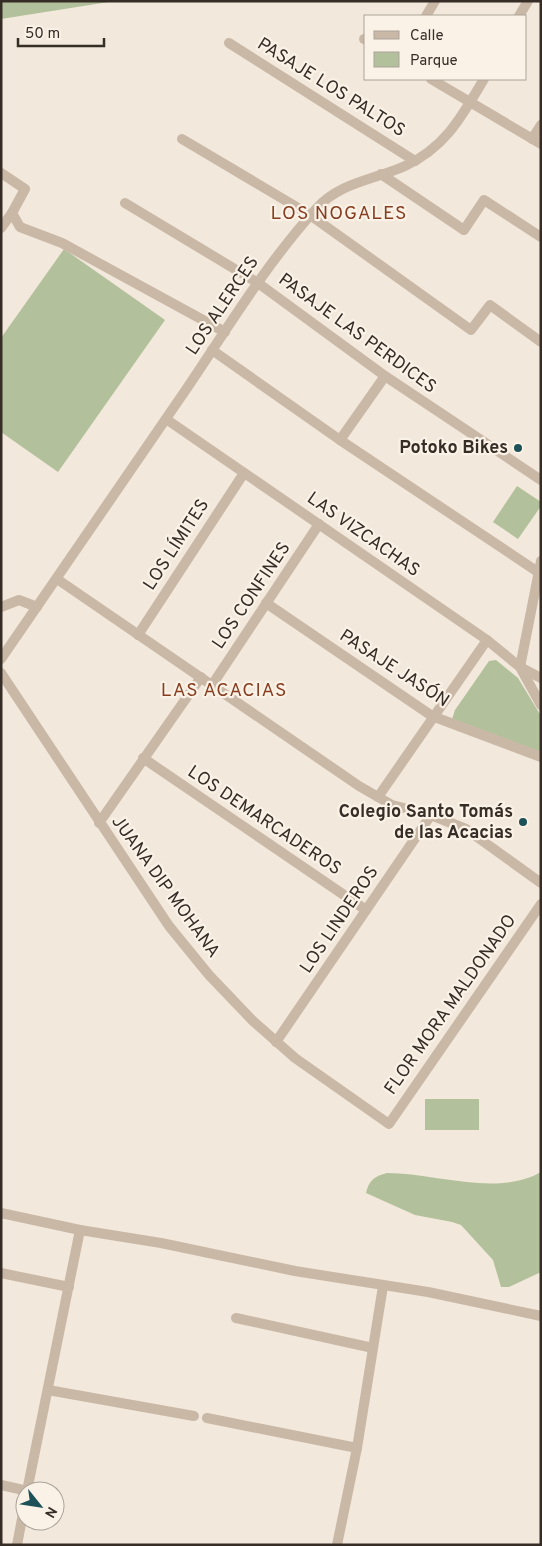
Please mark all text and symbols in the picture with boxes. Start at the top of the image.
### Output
scale bar [18,15,104,47]
legend [364,15,527,80]
text: 50 m [25,25,60,44]
text: Calle [410,27,444,46]
street label: PASAJE LOS PALTOS [253,33,409,143]
text: Parque [410,52,458,71]
district label: LOS NOGALES [271,202,408,226]
street label: LOS ALERCES [181,252,265,360]
street label: PASAJE LAS PERDICES [273,269,441,399]
place label: Potoko Bikes [399,437,508,460]
marker: Potoko Bikes [512,442,524,454]
street label: LAS VIZCACHAS [302,487,424,583]
street label: LOS LÍMITES [137,494,215,595]
street label: LOS CONFINES [208,538,296,654]
street label: PASAJE JASÓN [335,623,454,713]
district label: LAS ACACIAS [161,679,287,703]
street label: LOS DEMARCADEROS [183,761,345,881]
place label: Colegio Santo Tomás de las Acacias [338,801,513,845]
street label: JUANA DIP MOHANA [106,811,224,963]
marker: Colegio Santo Tomás de las Acacias [517,816,529,828]
street label: LOS LINDEROS [296,862,384,978]
street label: FLOR MORA MALDONADO [380,910,522,1100]
north arrow [15,1481,65,1531]
text: N [40,1503,60,1520]

